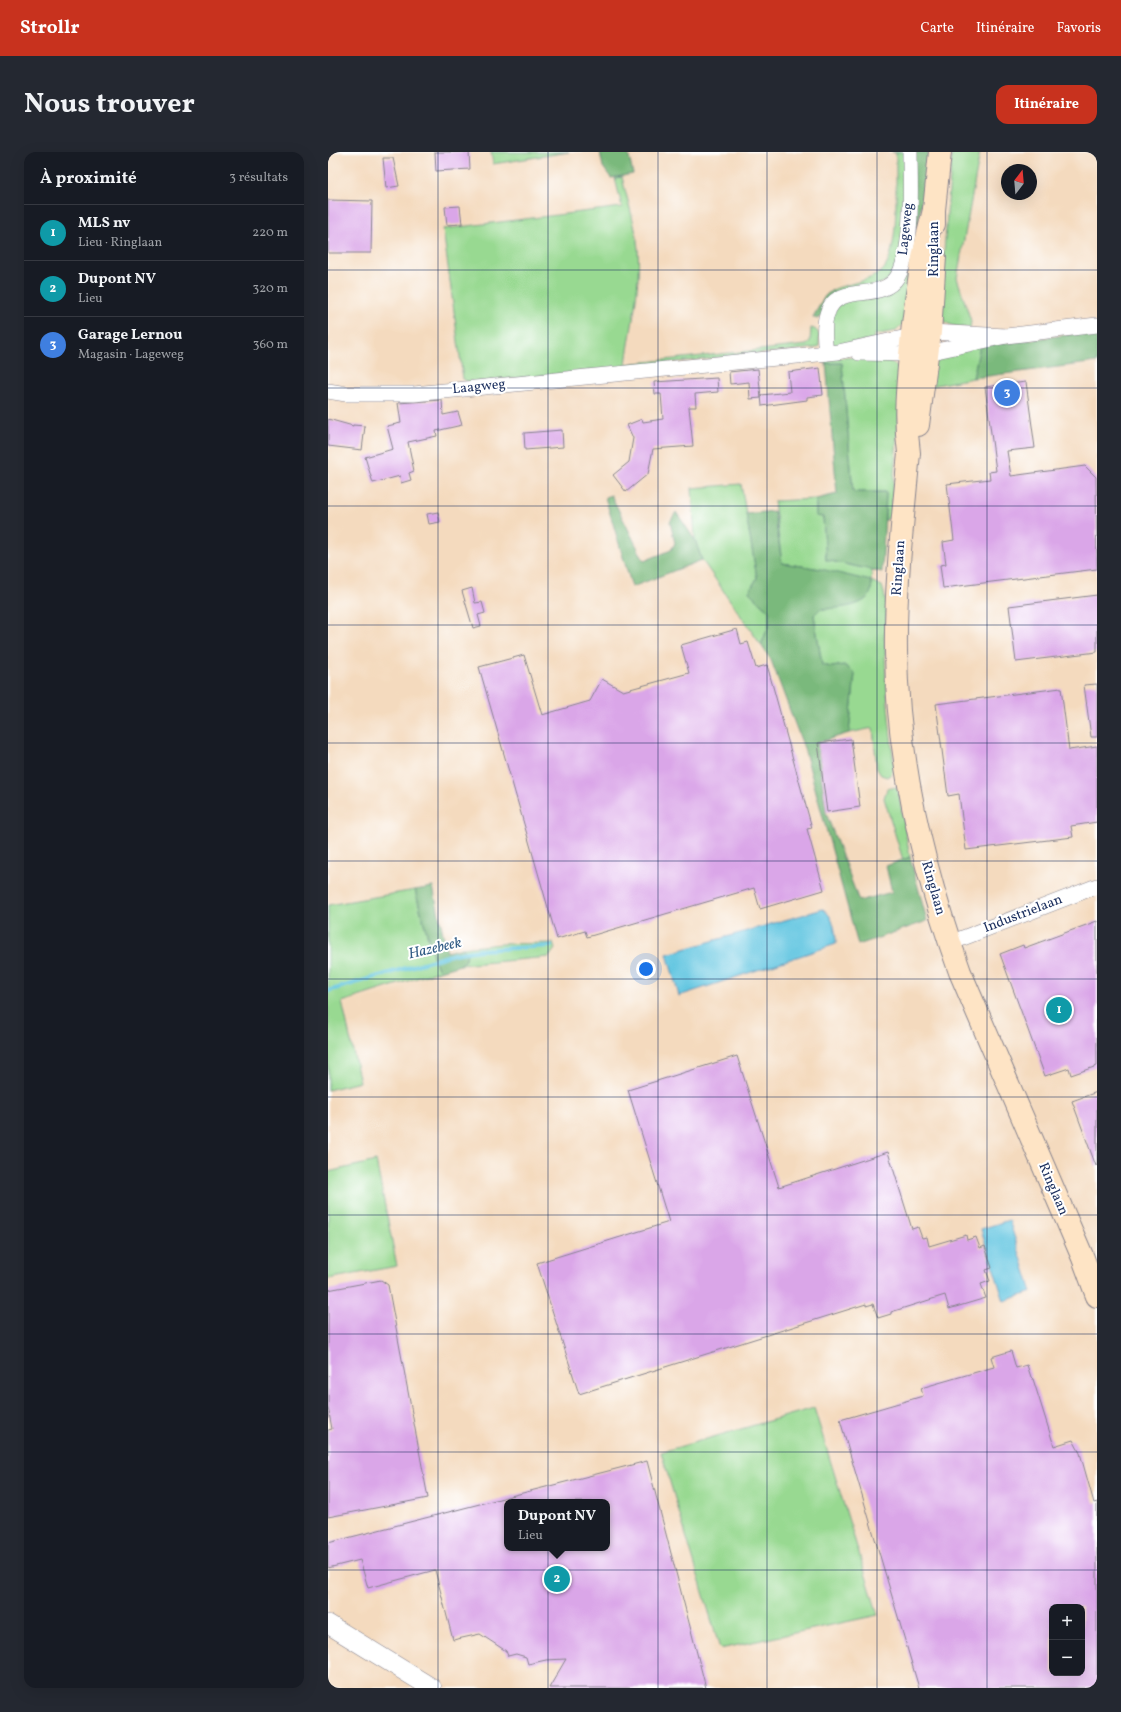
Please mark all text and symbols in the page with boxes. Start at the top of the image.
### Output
text: Strollr [20,15,80,41]
text: Carte [920,19,954,38]
text: Itinéraire [976,19,1035,38]
text: Favoris [1057,19,1101,38]
text: Nous trouver [24,85,195,124]
button: Itinéraire [996,85,1097,124]
north arrow [1001,164,1037,200]
text: À proximité [40,167,137,190]
text: 3 résultats [229,169,288,187]
street label: Lageweg [894,202,918,256]
text: MLS nv [78,213,130,234]
street label: Ringlaan [925,221,944,277]
text: 1 [50,224,56,242]
text: 220 m [252,224,288,242]
text: Lieu · Ringlaan [78,234,162,252]
text: Dupont NV [78,269,156,290]
text: 2 [50,280,56,298]
text: 320 m [253,280,288,298]
text: Lieu [78,290,103,308]
text: Garage Lernou [78,325,182,346]
text: 3 [50,336,56,354]
text: 360 m [253,336,288,354]
text: Magasin · Lageweg [78,346,184,364]
street label: Laagweg [451,375,507,399]
pin: 3 [994,378,1020,408]
street label: Ringlaan [888,540,910,596]
street label: Ringlaan [916,859,950,917]
street label: Industrielaan [981,890,1065,938]
water label: Hazebeek [406,933,464,965]
your location [636,959,656,979]
pin: 1 [1046,995,1072,1025]
street label: Ringlaan [1033,1160,1073,1218]
popup [504,1499,610,1551]
text: Dupont NV [518,1506,596,1527]
text: Lieu [518,1527,543,1545]
pin: 2 [544,1564,570,1594]
map controls [1049,1604,1085,1676]
button: + [1049,1604,1085,1640]
button: − [1049,1640,1085,1676]

